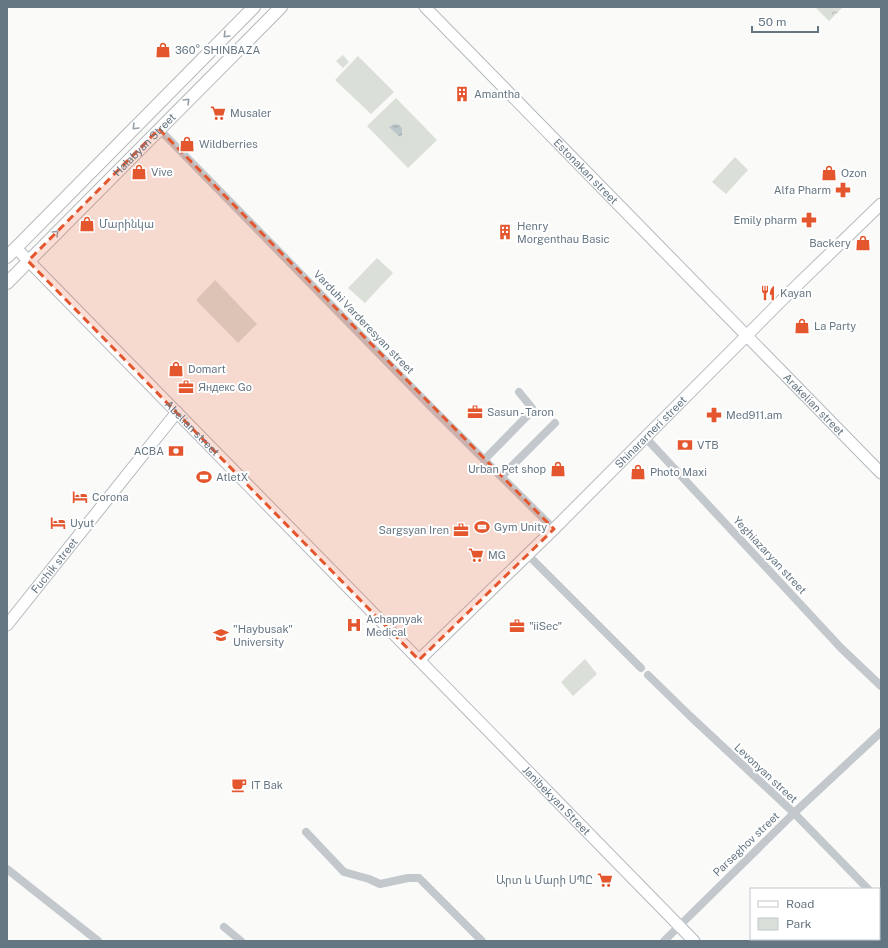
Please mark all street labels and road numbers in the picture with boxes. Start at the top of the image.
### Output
street label: Halabyan Street [111,111,178,178]
street label: Estonakan street [551,136,620,207]
street label: Varduhi Varderesyan street [311,268,417,376]
street label: Arakelian street [781,371,847,438]
street label: Shinararneri street [612,394,689,470]
street label: Abelian street [163,398,222,458]
street label: Yeghiazaryan street [731,514,809,596]
street label: Fuchik street [29,536,80,596]
street label: Levonyan street [732,741,800,805]
street label: Janibekyan Street [520,764,593,838]
street label: Parseghov street [711,809,781,879]

